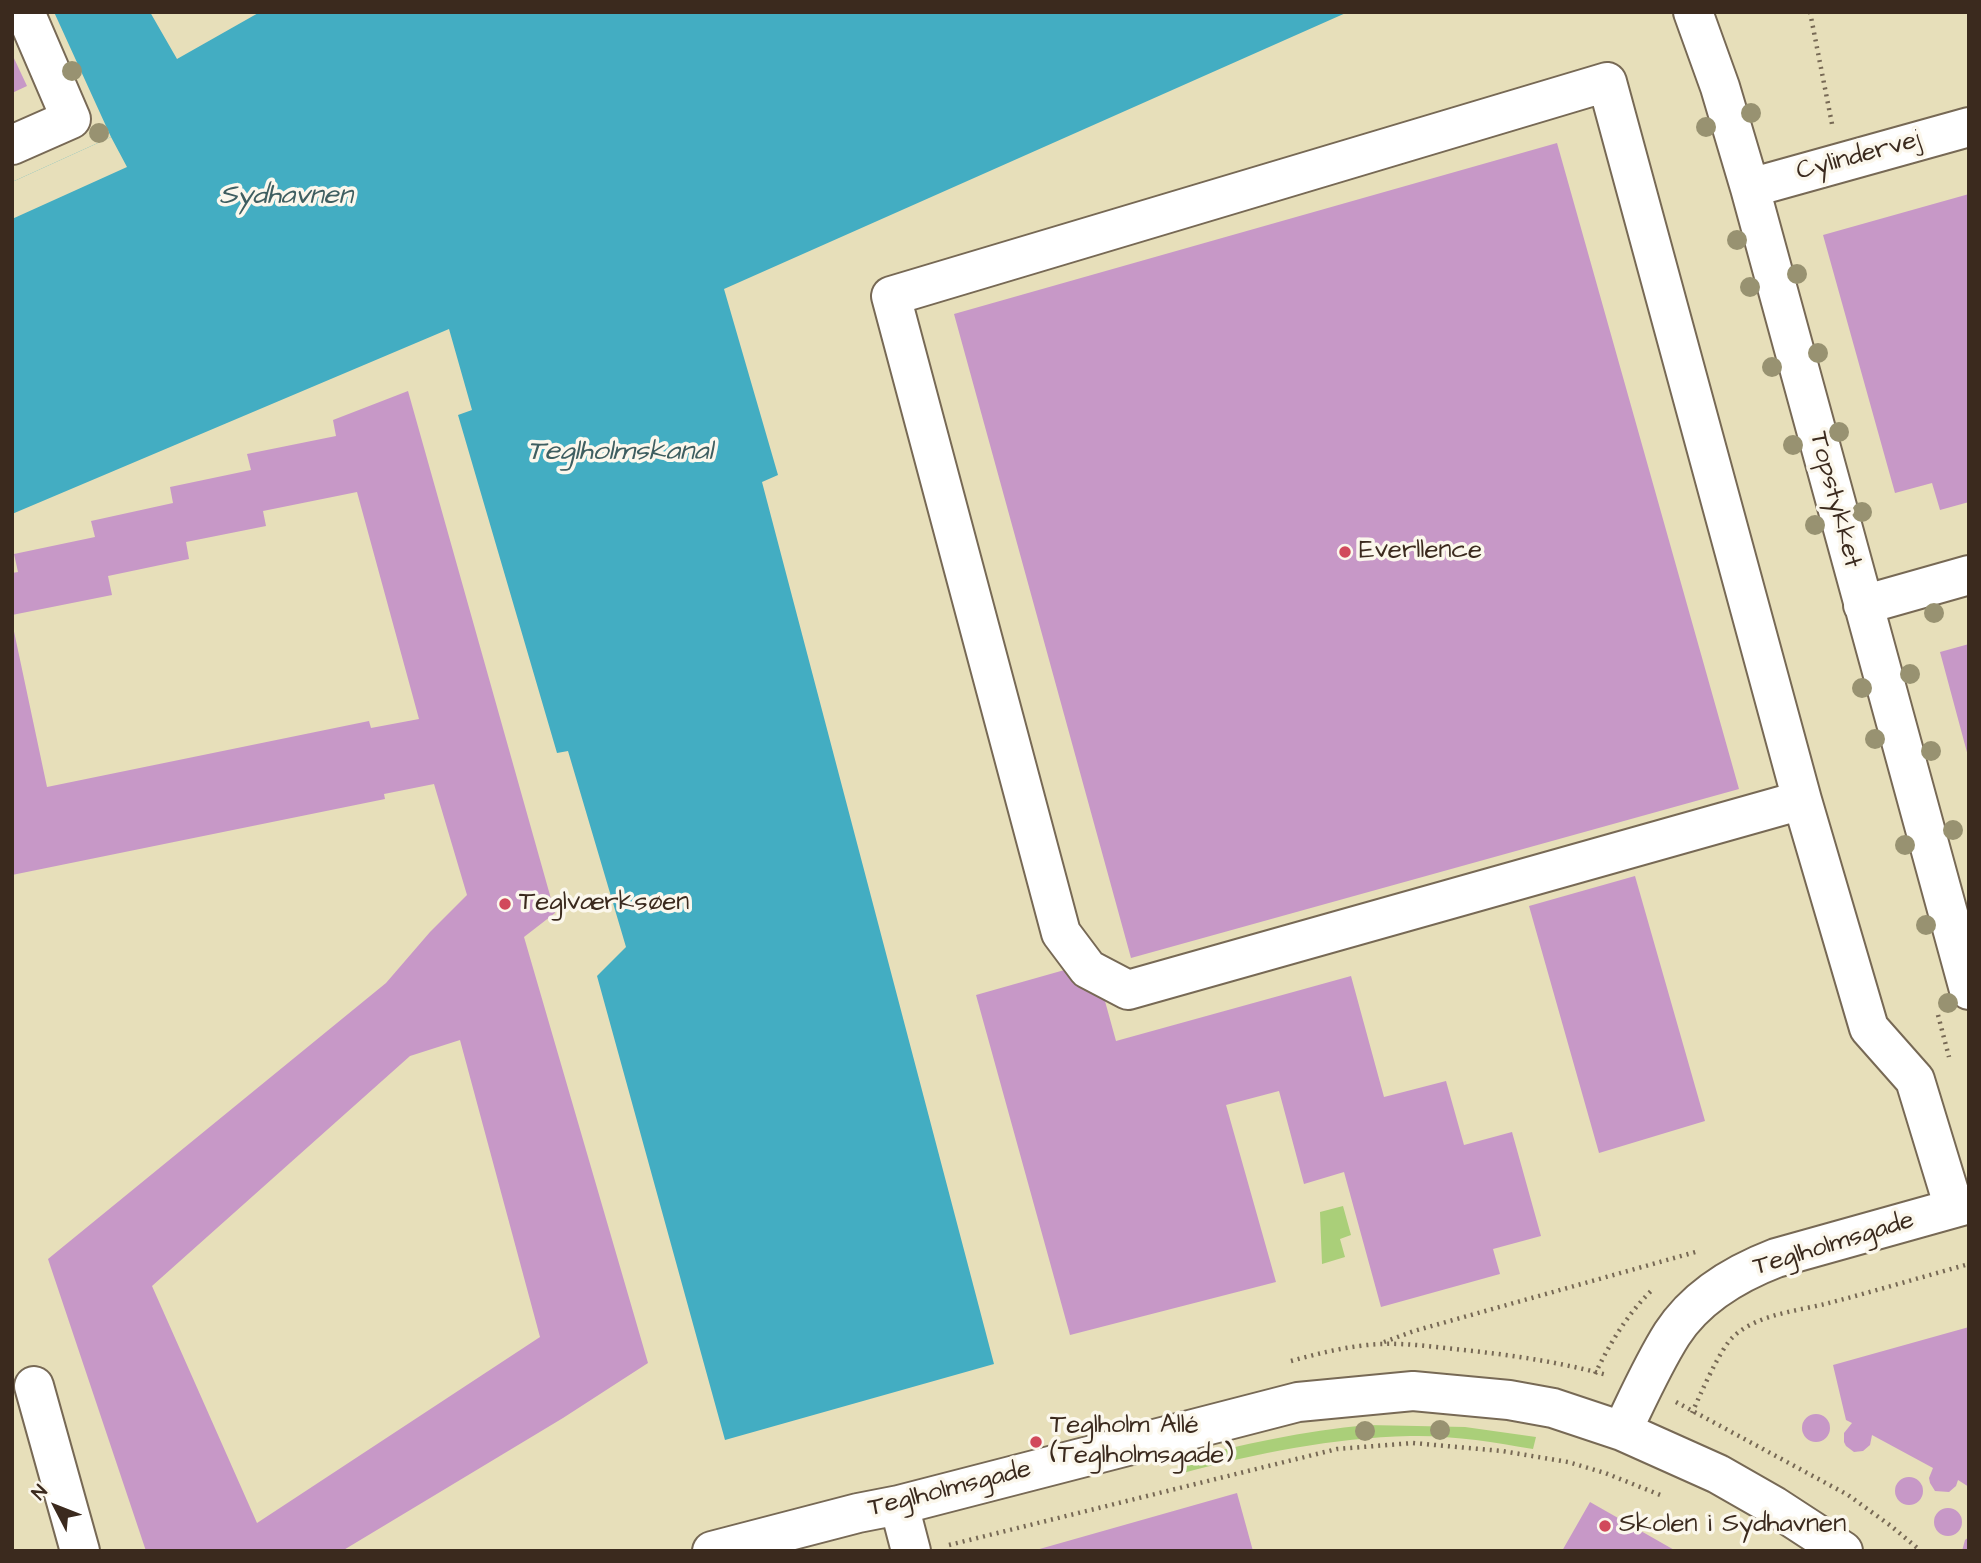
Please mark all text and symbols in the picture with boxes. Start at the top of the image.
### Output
street label: Cylindervej [1793,125,1925,189]
water label: Sydhavnen [219,180,353,214]
street label: Topstykket [1801,429,1867,571]
water label: Teglholmskanal [527,436,713,470]
place label: Everllence [1359,536,1482,568]
marker: Everllence [1337,544,1353,560]
place label: Teglværksøen [519,888,689,920]
marker: Teglværksøen [497,896,513,912]
street label: Teglholmsgade [1750,1206,1918,1284]
place label: Teglholm Allé (Teglholmsgade) [1050,1411,1234,1472]
marker: Teglholm Allé (Teglholmsgade) [1028,1434,1044,1450]
street label: Teglholmsgade [865,1455,1035,1525]
north arrow [21,1472,91,1542]
text: N [26,1479,54,1506]
place label: Skolen i Sydhavnen [1619,1510,1846,1542]
marker: Skolen i Sydhavnen [1597,1518,1613,1534]

